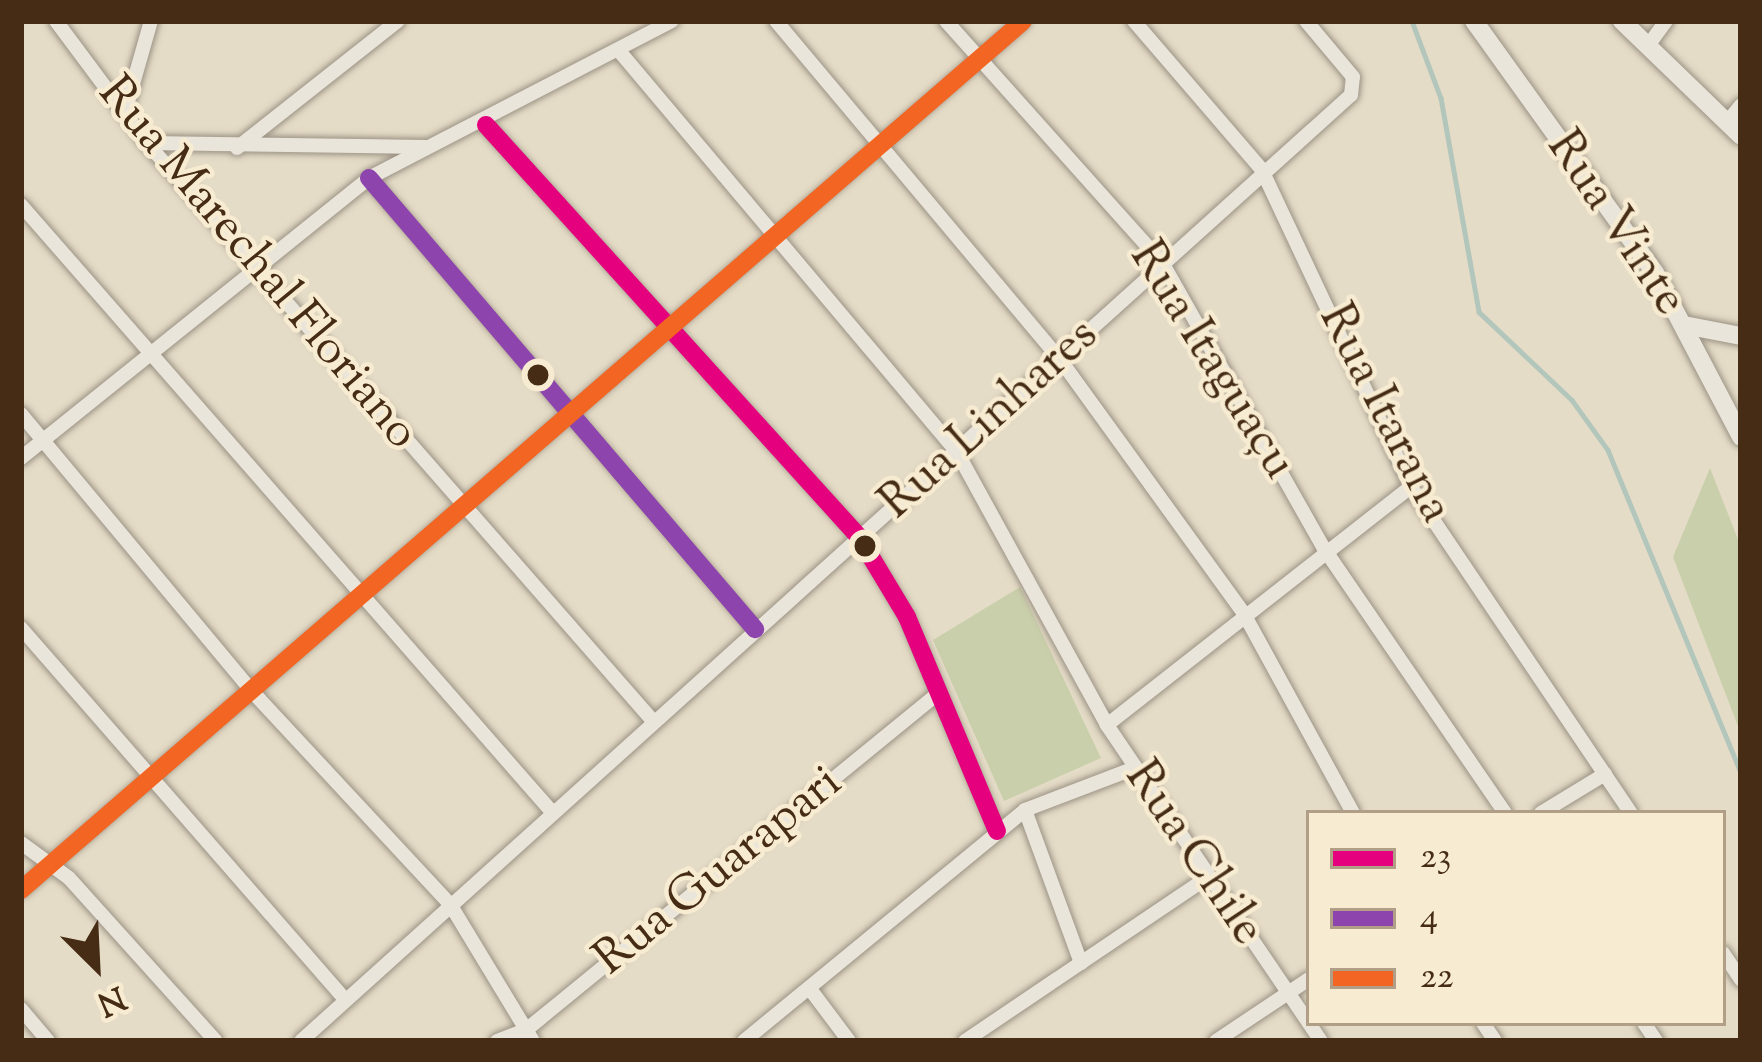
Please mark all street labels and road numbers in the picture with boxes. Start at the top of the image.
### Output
street label: Rua Marechal Floriano [85,66,429,462]
street label: Rua Vinte [1533,121,1697,327]
street label: Rua Itaguaçu [1115,232,1307,490]
street label: Rua Itarana [1304,295,1464,533]
street label: Rua Linhares [869,307,1111,533]
street label: Rua Chile [1111,751,1275,957]
street label: Rua Guarapari [584,755,854,989]

